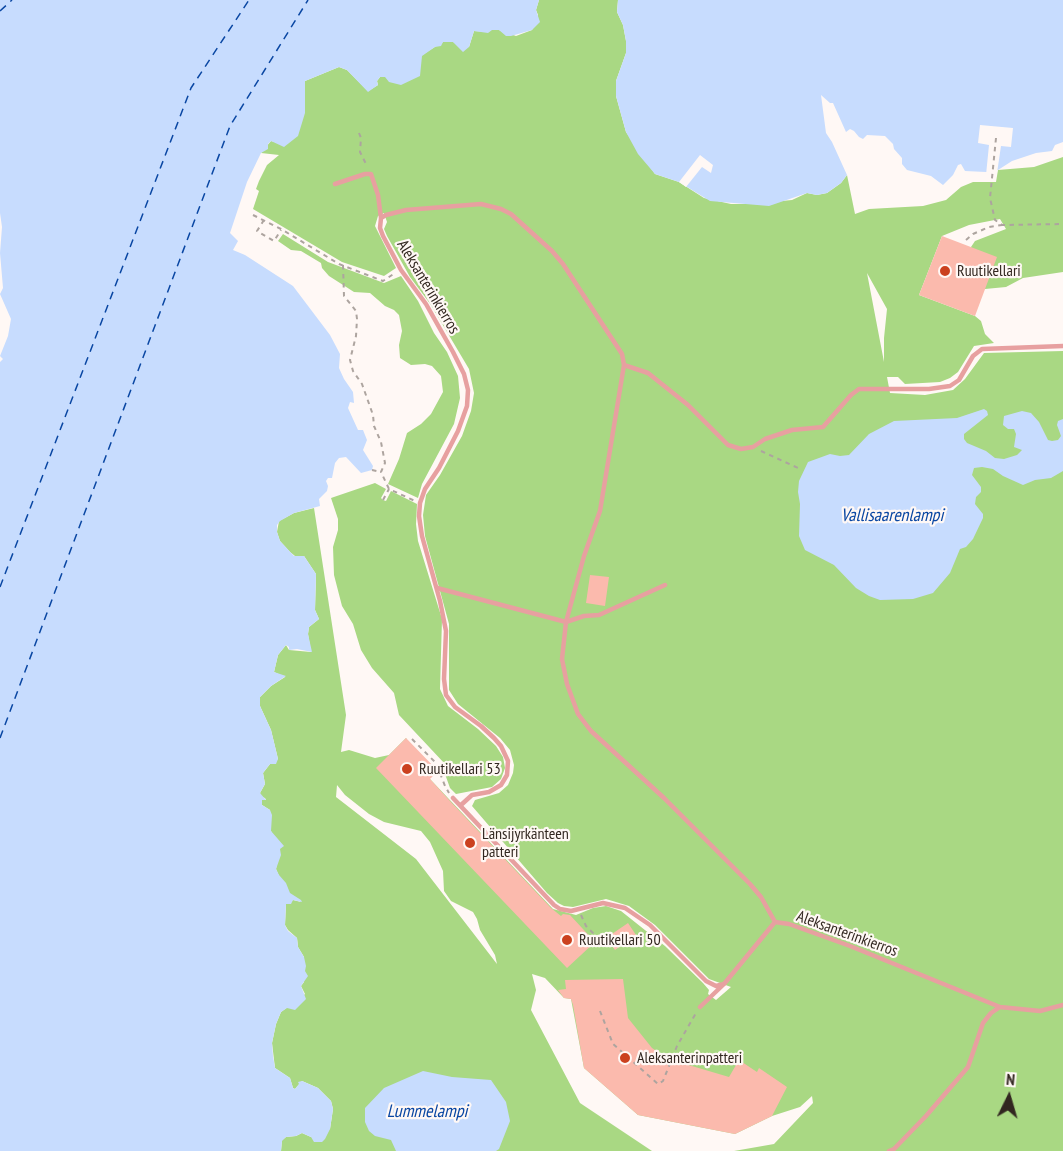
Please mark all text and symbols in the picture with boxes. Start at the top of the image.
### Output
street label: Aleksanterinkierros [392,237,464,337]
place label: Ruutikellari [957,261,1021,281]
marker: Ruutikellari [938,264,952,278]
water label: Vallisaarenlampi [841,505,943,527]
place label: Ruutikellari 53 [419,759,501,779]
marker: Ruutikellari 53 [400,762,414,776]
place label: Länsijyrkänteen patteri [482,824,569,862]
marker: Länsijyrkänteen patteri [463,836,477,850]
street label: Aleksanterinkierros [794,907,900,961]
place label: Ruutikellari 50 [579,930,661,950]
marker: Ruutikellari 50 [560,933,574,947]
place label: Aleksanterinpatteri [637,1048,742,1068]
marker: Aleksanterinpatteri [618,1051,632,1065]
north arrow [979,1067,1039,1127]
text: N [1005,1069,1016,1089]
water label: Lummelampi [387,1101,467,1123]

